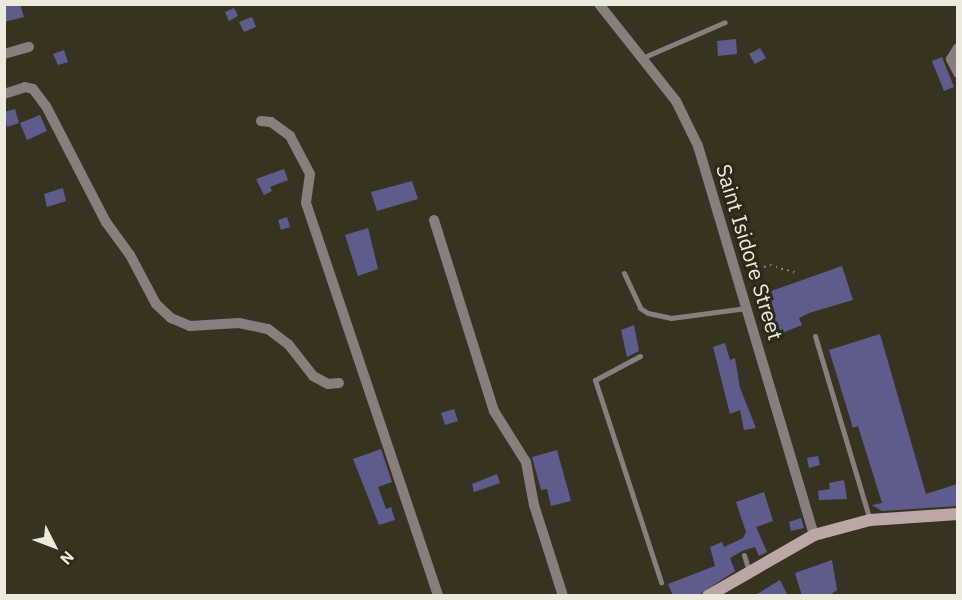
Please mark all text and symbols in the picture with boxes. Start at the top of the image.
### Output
street label: Saint Isidore Street [711,161,789,343]
north arrow [24,516,84,576]
text: N [56,547,79,569]

